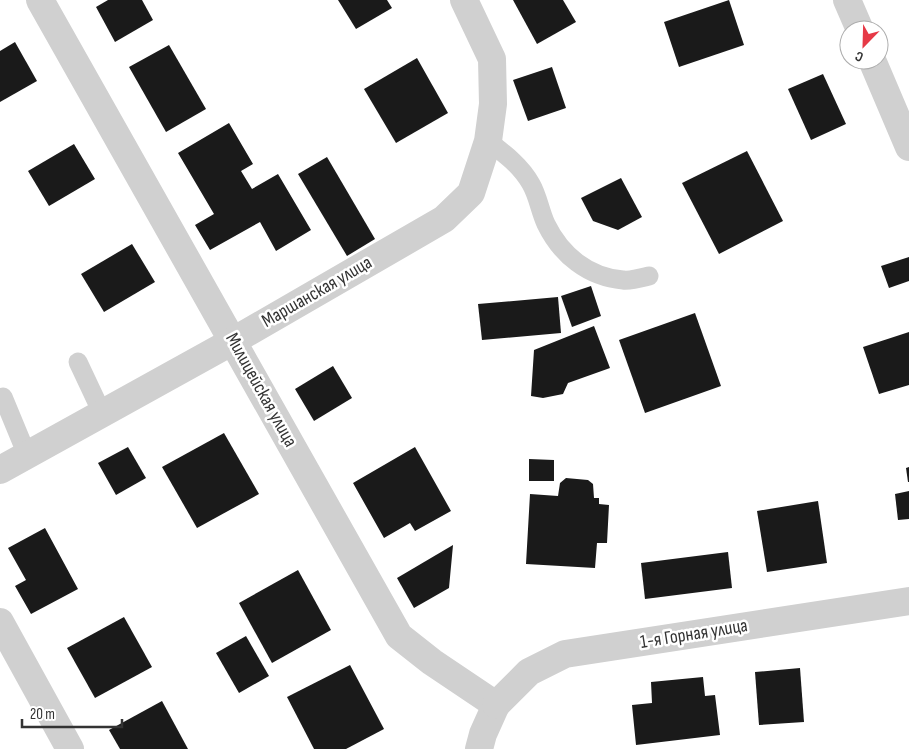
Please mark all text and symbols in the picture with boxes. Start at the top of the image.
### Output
north arrow [839,20,889,70]
text: С [852,47,866,66]
street label: Маршанская улица [258,251,376,333]
street label: Милицейская улица [220,329,302,451]
street label: 1-я Горная улица [639,614,749,654]
scale bar [22,696,122,728]
text: 20 m [30,705,55,724]

